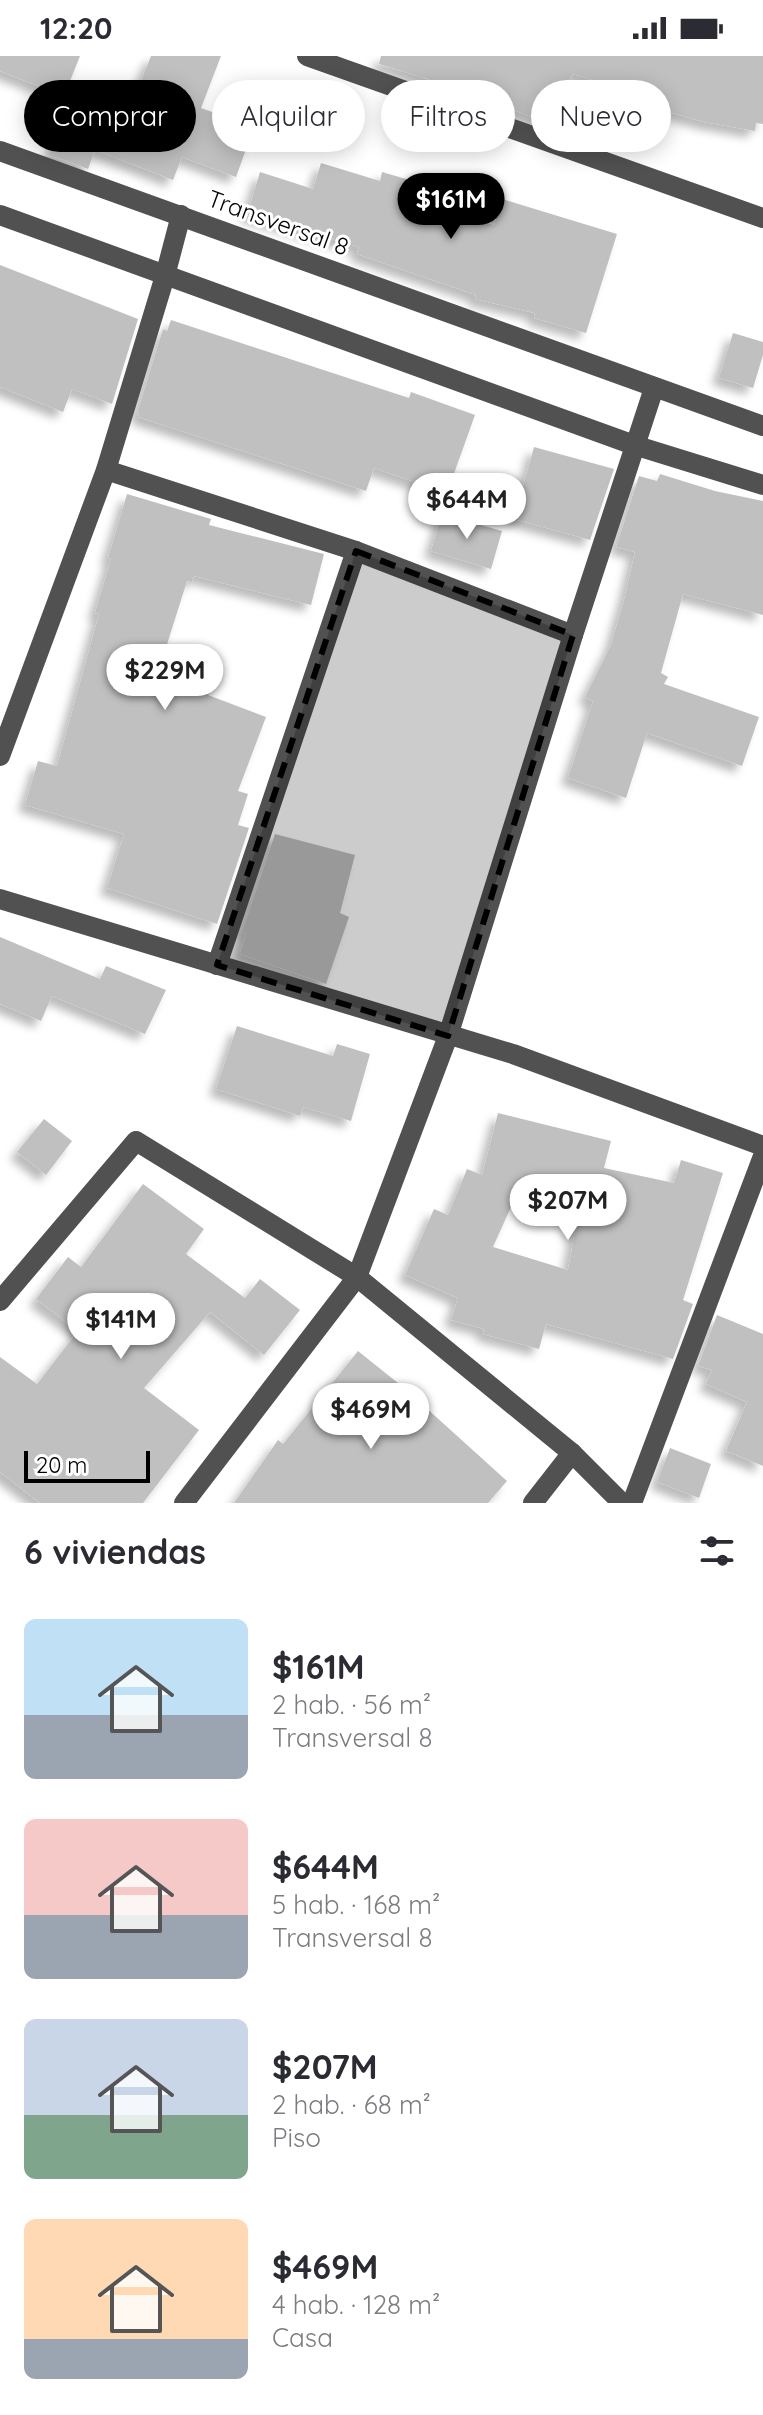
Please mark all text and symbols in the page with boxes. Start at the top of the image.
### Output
text: 12:20 [40,9,112,47]
chip: Comprar [24,80,196,152]
chip: Alquilar [212,80,365,152]
chip: Filtros [381,80,515,152]
chip: Nuevo [531,80,671,152]
pin: $161M [395,173,507,241]
text: $161M [416,182,486,215]
street label: Transversal 8 [204,183,353,261]
pin: $644M [411,473,523,541]
text: $644M [426,482,508,515]
pin: $229M [109,644,221,712]
text: $229M [124,653,206,686]
pin: $207M [512,1174,624,1242]
text: $207M [528,1183,608,1216]
pin: $141M [65,1293,177,1361]
text: $141M [85,1302,157,1335]
pin: $469M [315,1383,427,1451]
text: $469M [330,1392,412,1425]
scale bar [24,1447,150,1483]
text: 20 m [36,1451,87,1479]
icon: filters [695,1529,739,1573]
text: 6 viviendas [24,1530,206,1573]
text: $161M [272,1645,365,1688]
icon: home [88,1651,184,1747]
text: 2 hab. · 56 m² [272,1688,431,1721]
text: Transversal 8 [272,1721,432,1754]
text: $644M [272,1845,379,1888]
icon: home [88,1851,184,1947]
text: 5 hab. · 168 m² [272,1888,440,1921]
text: Transversal 8 [272,1921,432,1954]
text: $207M [272,2045,378,2088]
icon: home [88,2051,184,2147]
text: 2 hab. · 68 m² [272,2088,431,2121]
text: Piso [272,2121,321,2154]
text: $469M [272,2245,378,2288]
icon: home [88,2251,184,2347]
text: 4 hab. · 128 m² [272,2288,440,2321]
text: Casa [272,2321,333,2354]

